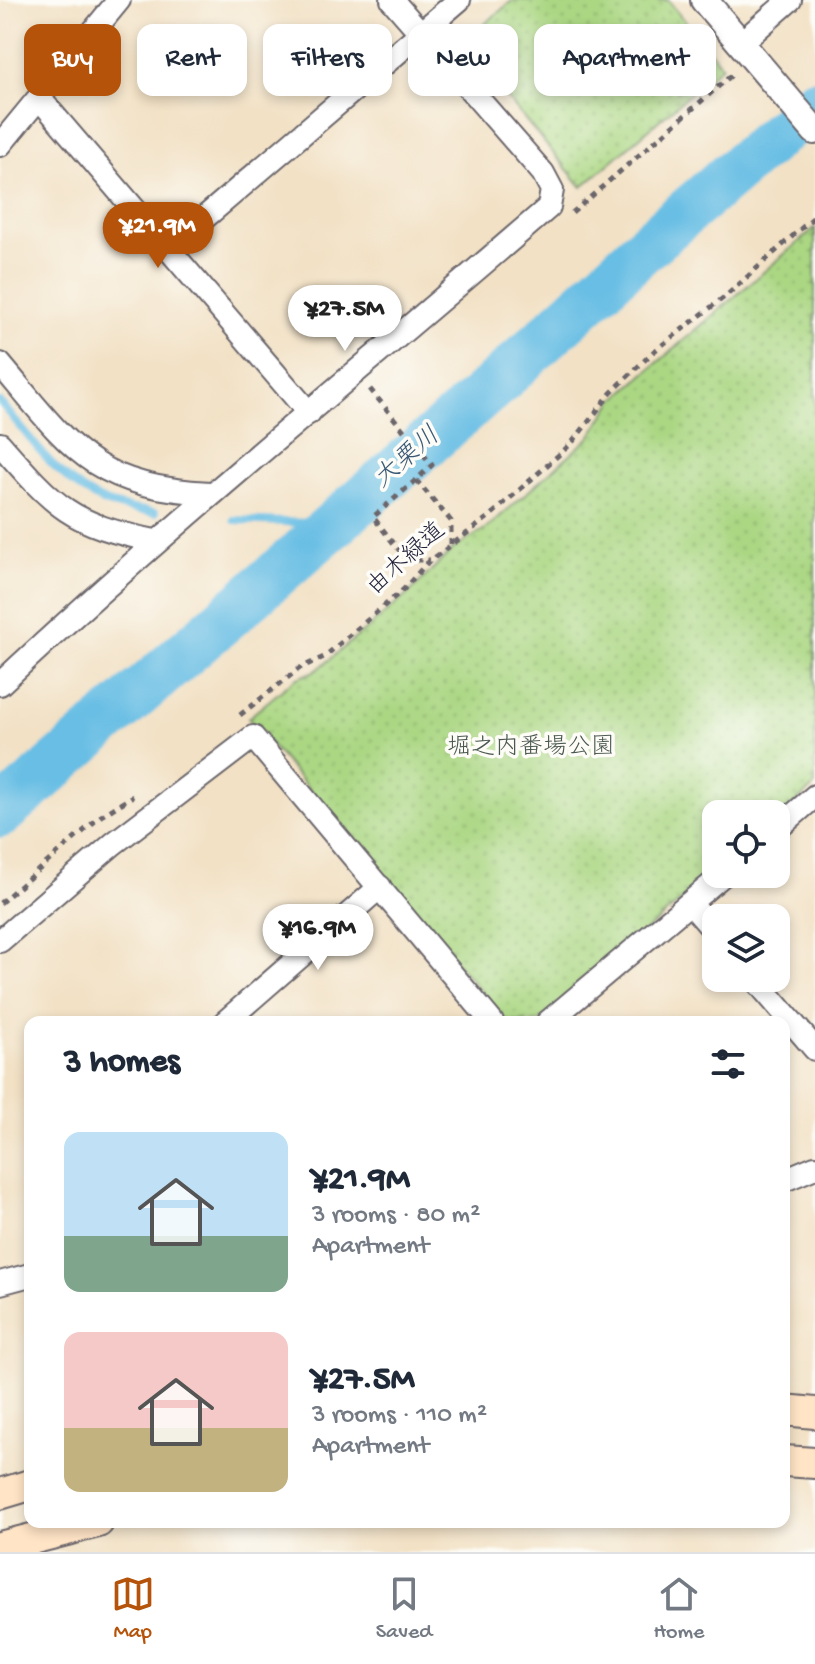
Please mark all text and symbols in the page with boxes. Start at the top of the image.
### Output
chip: Buy [24,24,121,96]
chip: Rent [137,24,247,96]
chip: Filters [263,24,392,96]
chip: New [408,24,518,96]
chip: Apartment [534,24,716,96]
pin: ¥21.9M [93,202,223,270]
text: ¥21.9M [121,212,195,243]
pin: ¥27.5M [280,285,410,353]
text: ¥27.5M [306,295,384,326]
water label: 大栗川 [368,421,448,496]
street label: 由木緑道 [361,516,452,603]
park label: 堀之内番場公園 [447,733,615,763]
map controls [702,800,790,992]
button: locate [702,800,790,888]
pin: ¥16.9M [253,904,383,972]
button: layers [702,904,790,992]
text: ¥16.9M [281,914,355,945]
icon: filters [706,1042,750,1086]
text: 3 homes [64,1044,180,1084]
text: ¥21.9M [312,1161,409,1201]
icon: home [128,1164,224,1260]
text: 3 rooms · 80 m² [312,1201,480,1232]
text: Apartment [312,1232,429,1263]
text: ¥27.5M [312,1361,414,1401]
icon: home [128,1364,224,1460]
text: 3 rooms · 110 m² [312,1401,487,1432]
text: Apartment [312,1432,429,1463]
tab: Map [111,1572,155,1646]
tab: Saved [376,1572,432,1646]
tab: Home [653,1572,704,1646]

